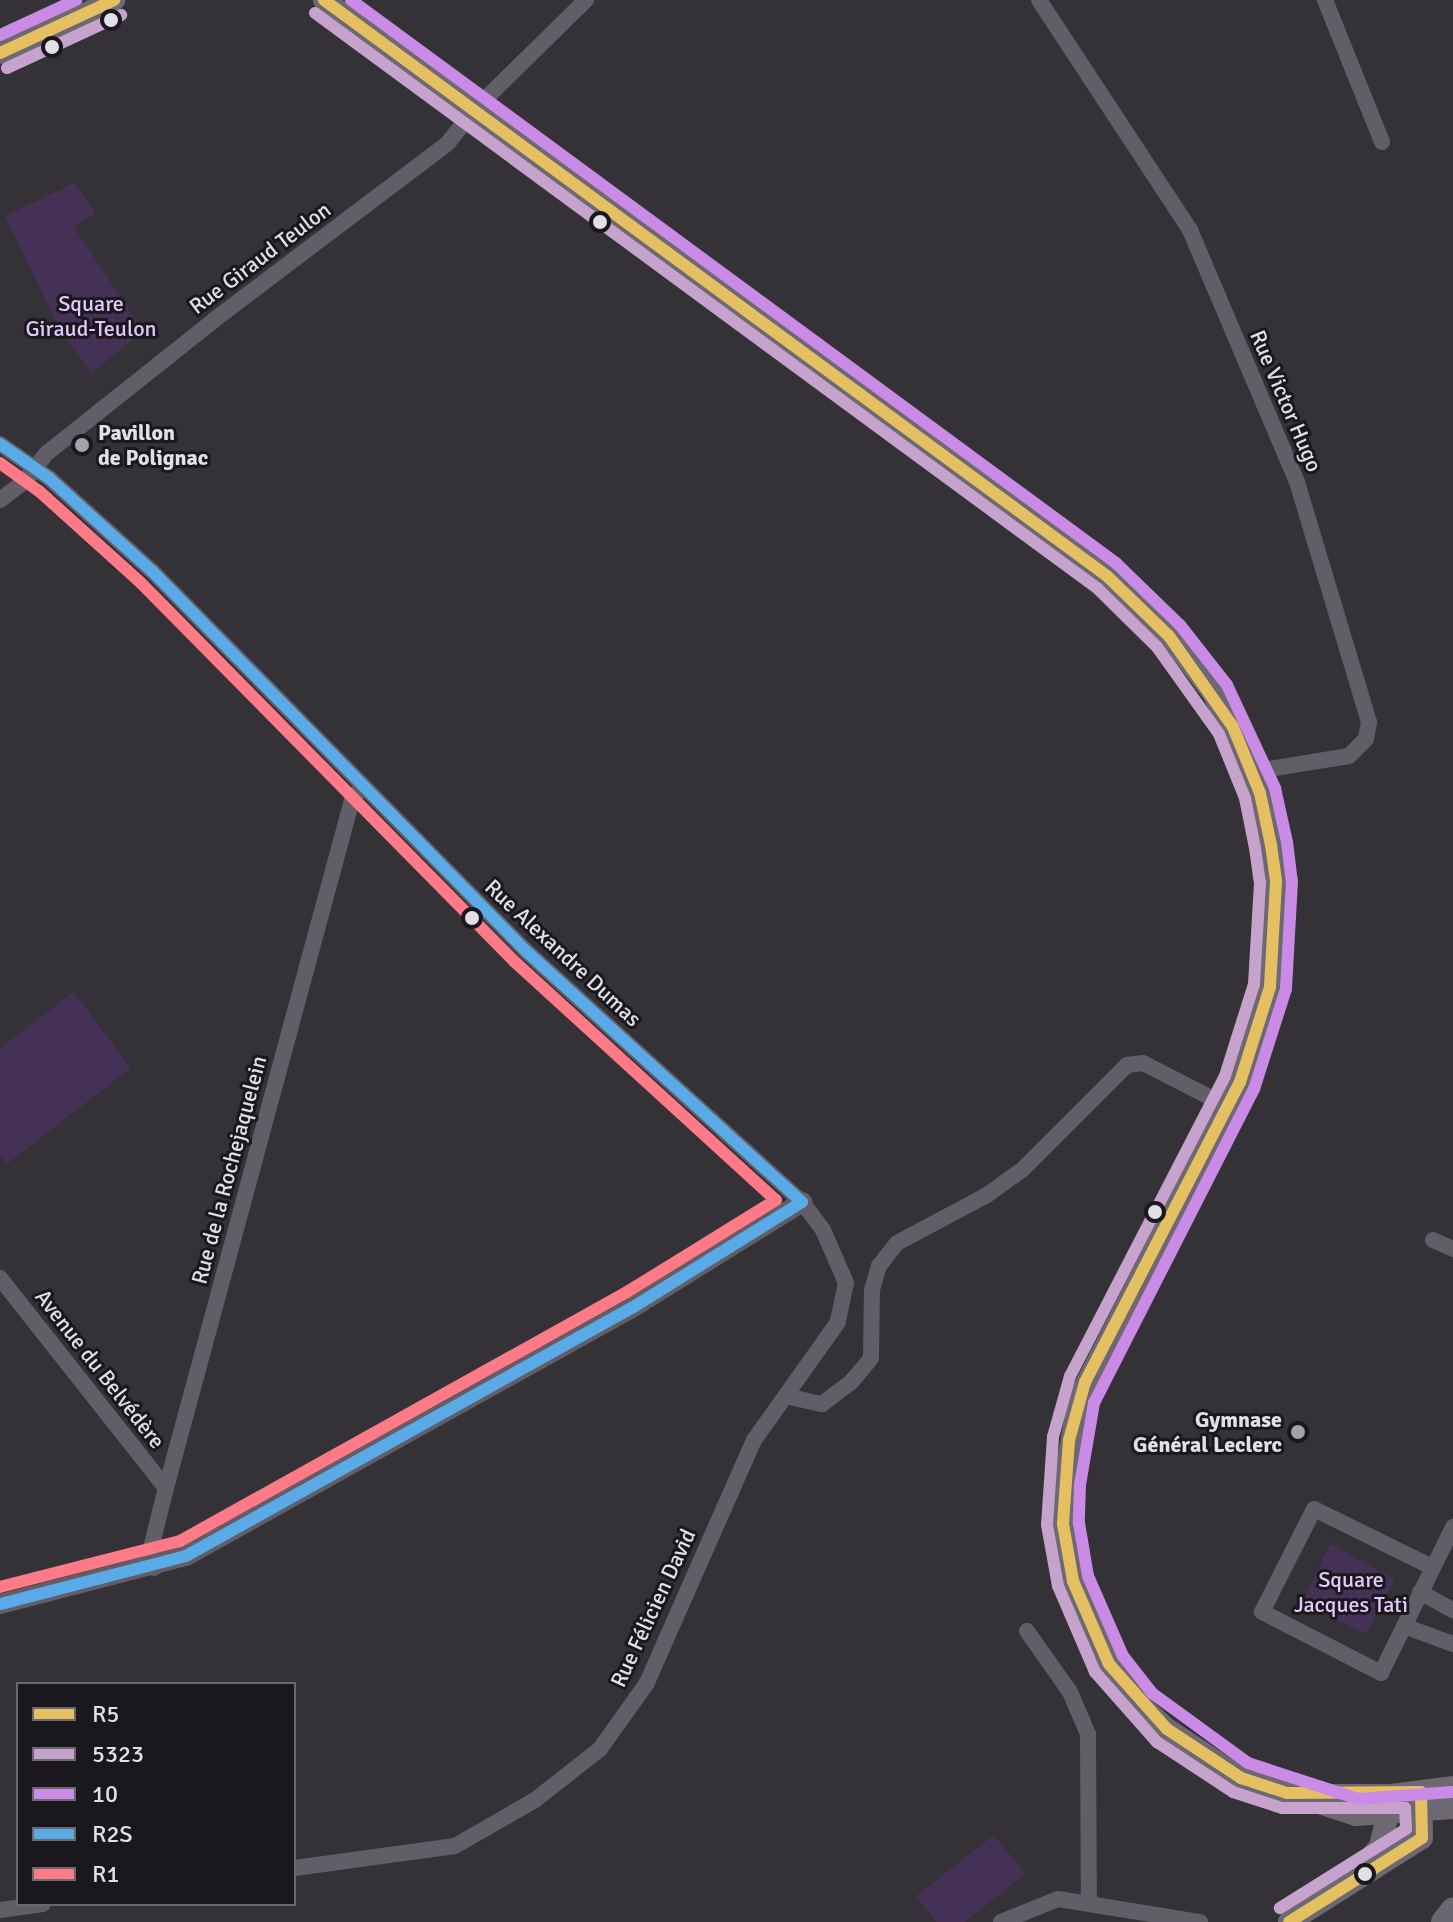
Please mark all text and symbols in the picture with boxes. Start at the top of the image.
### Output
unlabelled marker [103,12,119,28]
unlabelled marker [44,39,60,55]
street label: Rue Giraud Teulon [184,196,336,320]
unlabelled marker [592,214,608,230]
park label: Square Giraud-Teulon [25,290,157,342]
street label: Rue Victor Hugo [1244,326,1328,476]
place label: Pavillon de Polignac [98,419,208,470]
marker: Pavillon de Polignac [73,436,91,454]
street label: Rue Alexandre Dumas [479,874,647,1032]
unlabelled marker [464,910,480,926]
street label: Rue de la Rochejaquelein [186,1053,272,1287]
unlabelled marker [1147,1204,1163,1220]
street label: Avenue du Belvédère [30,1284,170,1454]
place label: Gymnase Général Leclerc [1133,1406,1282,1458]
marker: Gymnase Général Leclerc [1289,1423,1307,1441]
street label: Rue Félicien David [605,1525,701,1691]
park label: Square Jacques Tati [1294,1566,1408,1618]
legend [16,1682,296,1906]
text: R5 [92,1699,119,1729]
text: 5323 [92,1739,144,1769]
text: 10 [92,1779,118,1809]
text: R2S [92,1819,133,1849]
text: R1 [92,1859,119,1889]
unlabelled marker [1357,1866,1373,1882]

